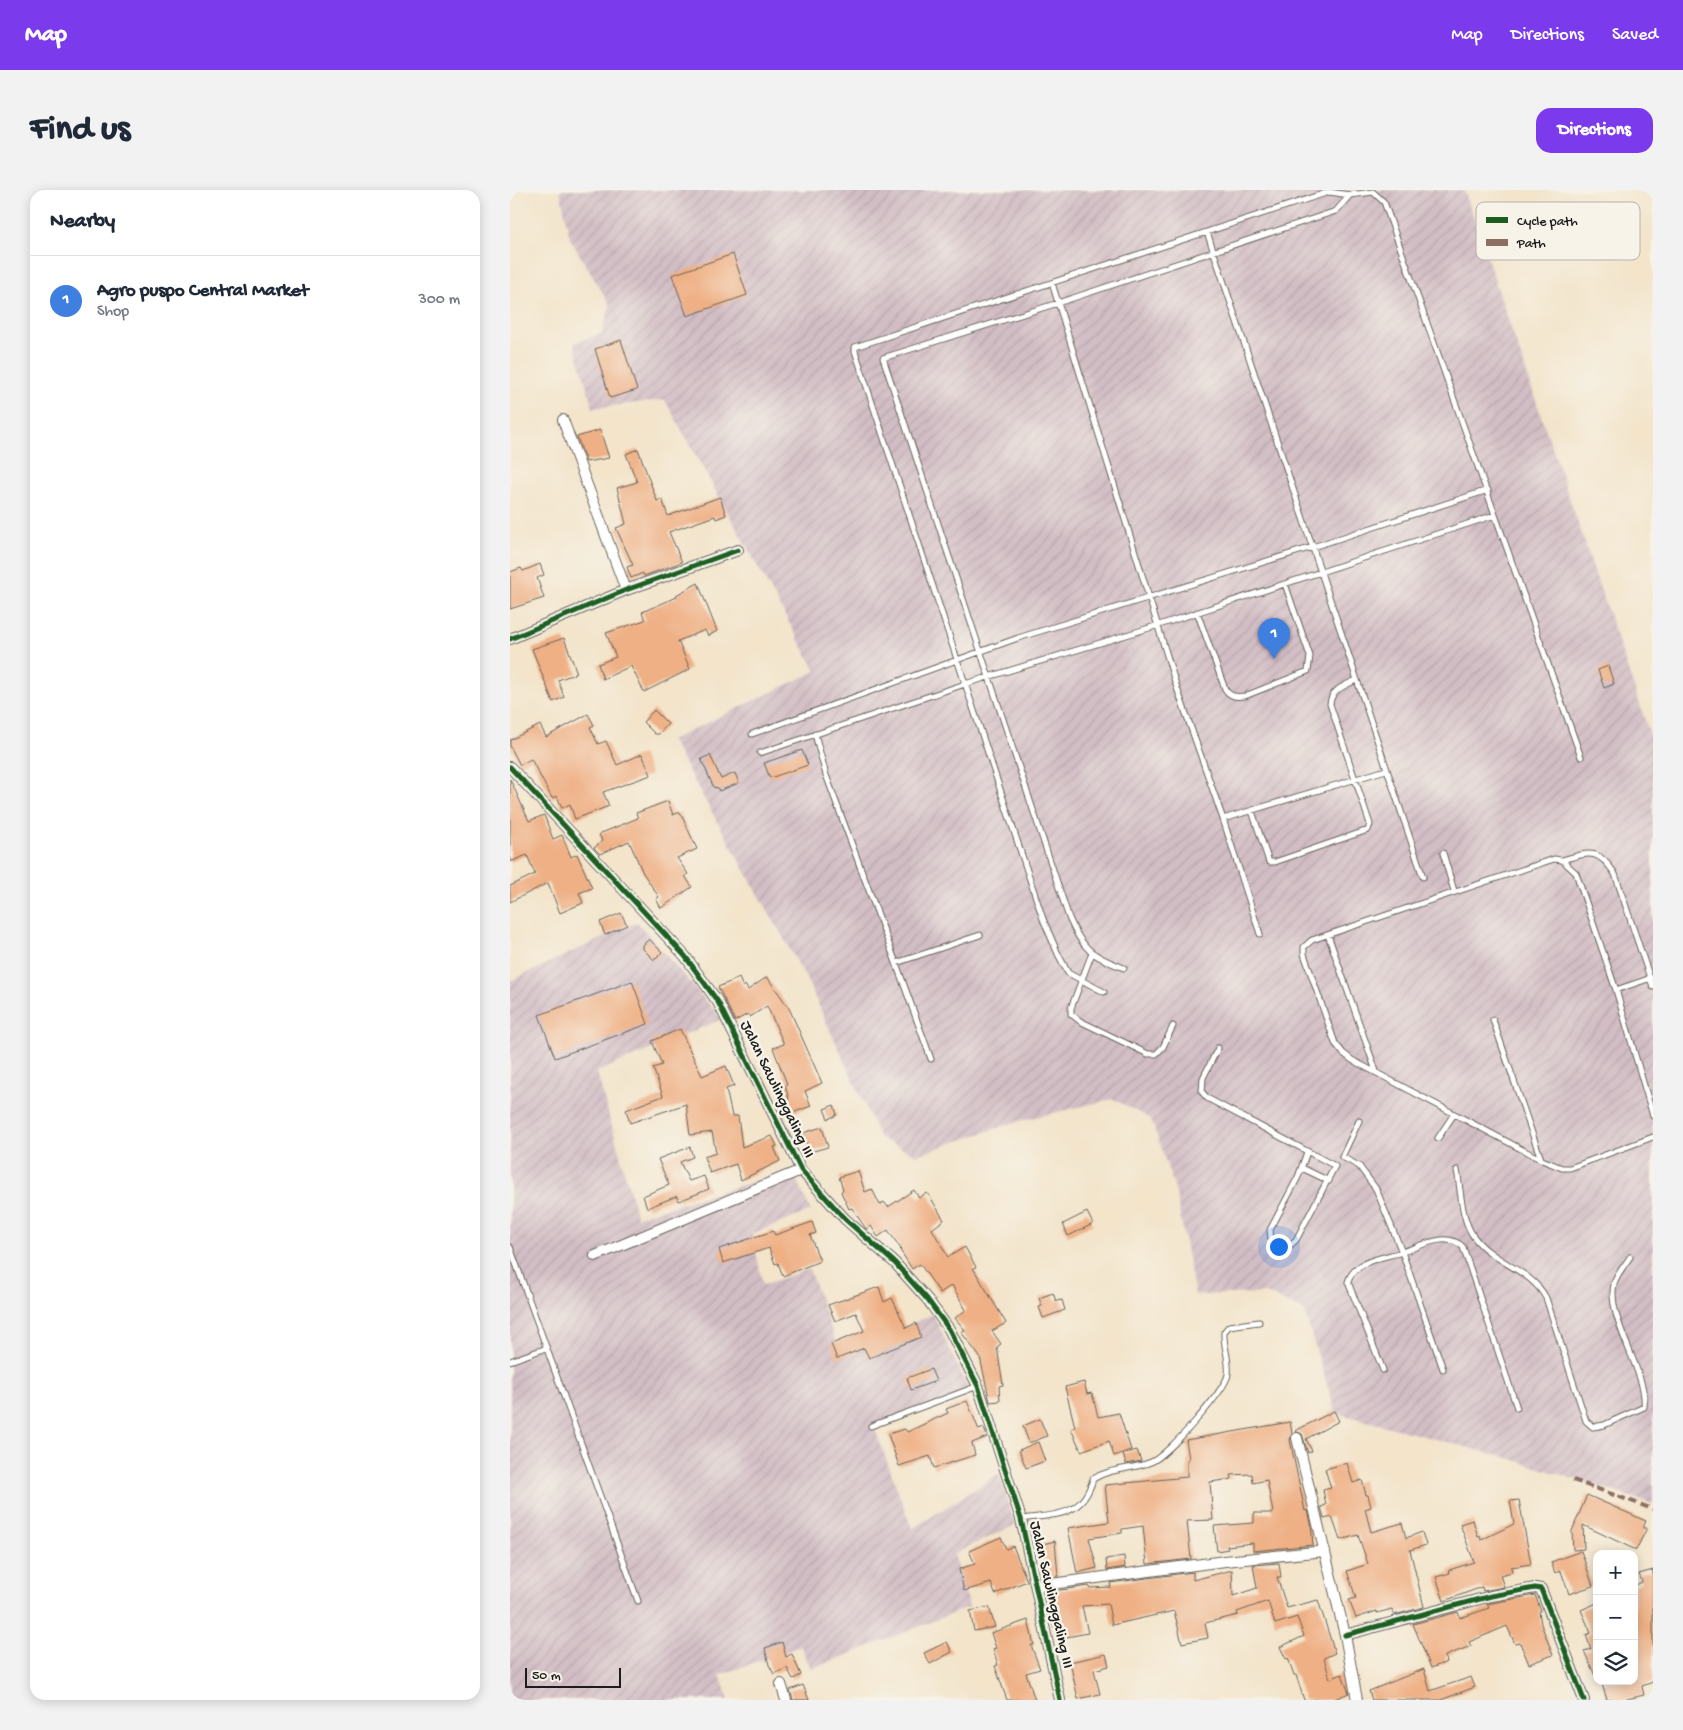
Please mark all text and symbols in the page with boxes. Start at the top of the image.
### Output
text: Map [25,21,67,50]
text: Map [1451,25,1483,46]
text: Directions [1511,25,1584,46]
text: Saved [1612,25,1658,46]
button: Directions [1536,108,1653,153]
text: Find us [30,110,130,151]
legend [1476,202,1640,260]
text: Nearby [50,210,115,235]
text: Cycle path [1517,214,1578,231]
text: Path [1516,236,1546,253]
text: Agro puspo Central Market [97,280,308,303]
text: 1 [63,291,69,310]
text: 300 m [418,291,460,310]
text: Shop [97,303,129,322]
pin: 1 [1258,618,1290,659]
street label: Jalan Sawlinggaling III [734,1018,818,1162]
your location [1266,1234,1292,1260]
street label: Jalan Sawlinggaling III [1024,1520,1076,1670]
map controls [1593,1550,1638,1685]
button: + [1593,1550,1638,1595]
button: − [1593,1595,1638,1640]
button: layers [1593,1640,1638,1685]
scale bar [525,1665,621,1688]
text: 50 m [532,1668,561,1685]

